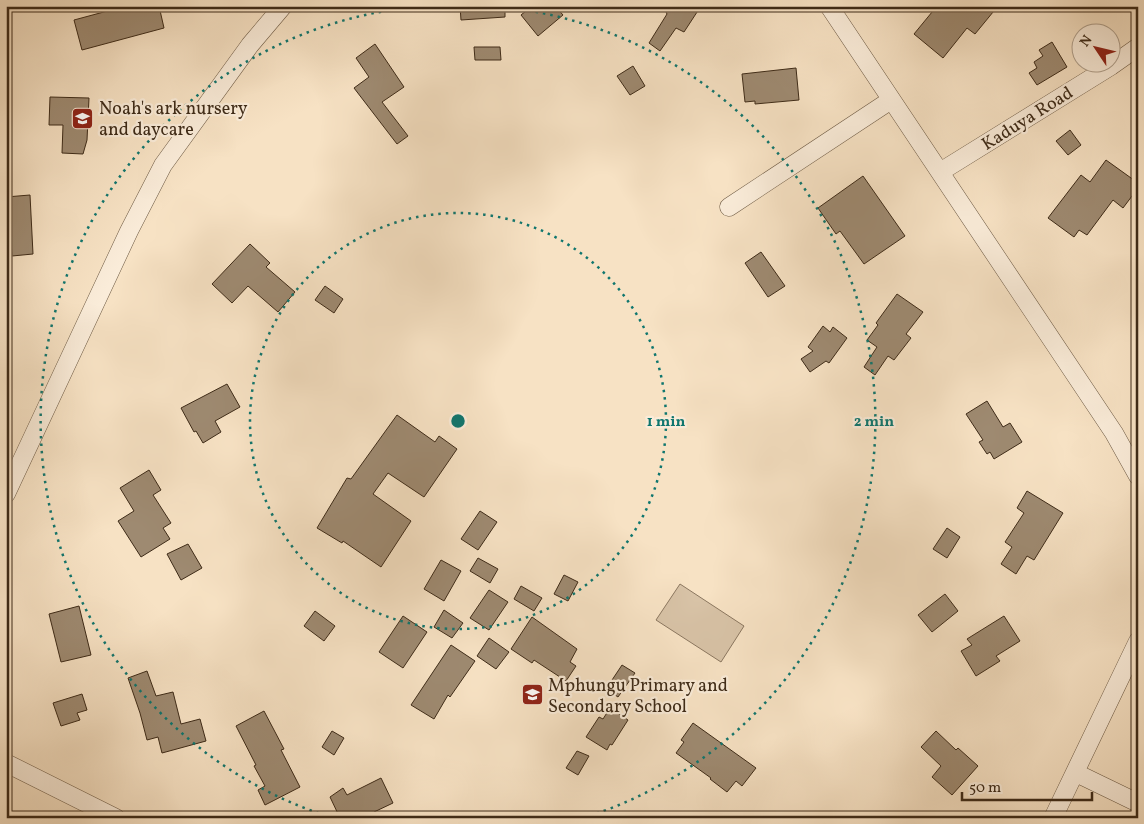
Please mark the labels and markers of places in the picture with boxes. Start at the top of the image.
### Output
place label: Noah's ark nursery and daycare [99,97,248,143]
school or university icon: Noah's ark nursery and daycare [71,106,95,130]
centre of rings [449,412,467,430]
place label: Mphungu Primary and Secondary School [548,674,728,720]
school or university icon: Mphungu Primary and Secondary School [520,683,544,707]

